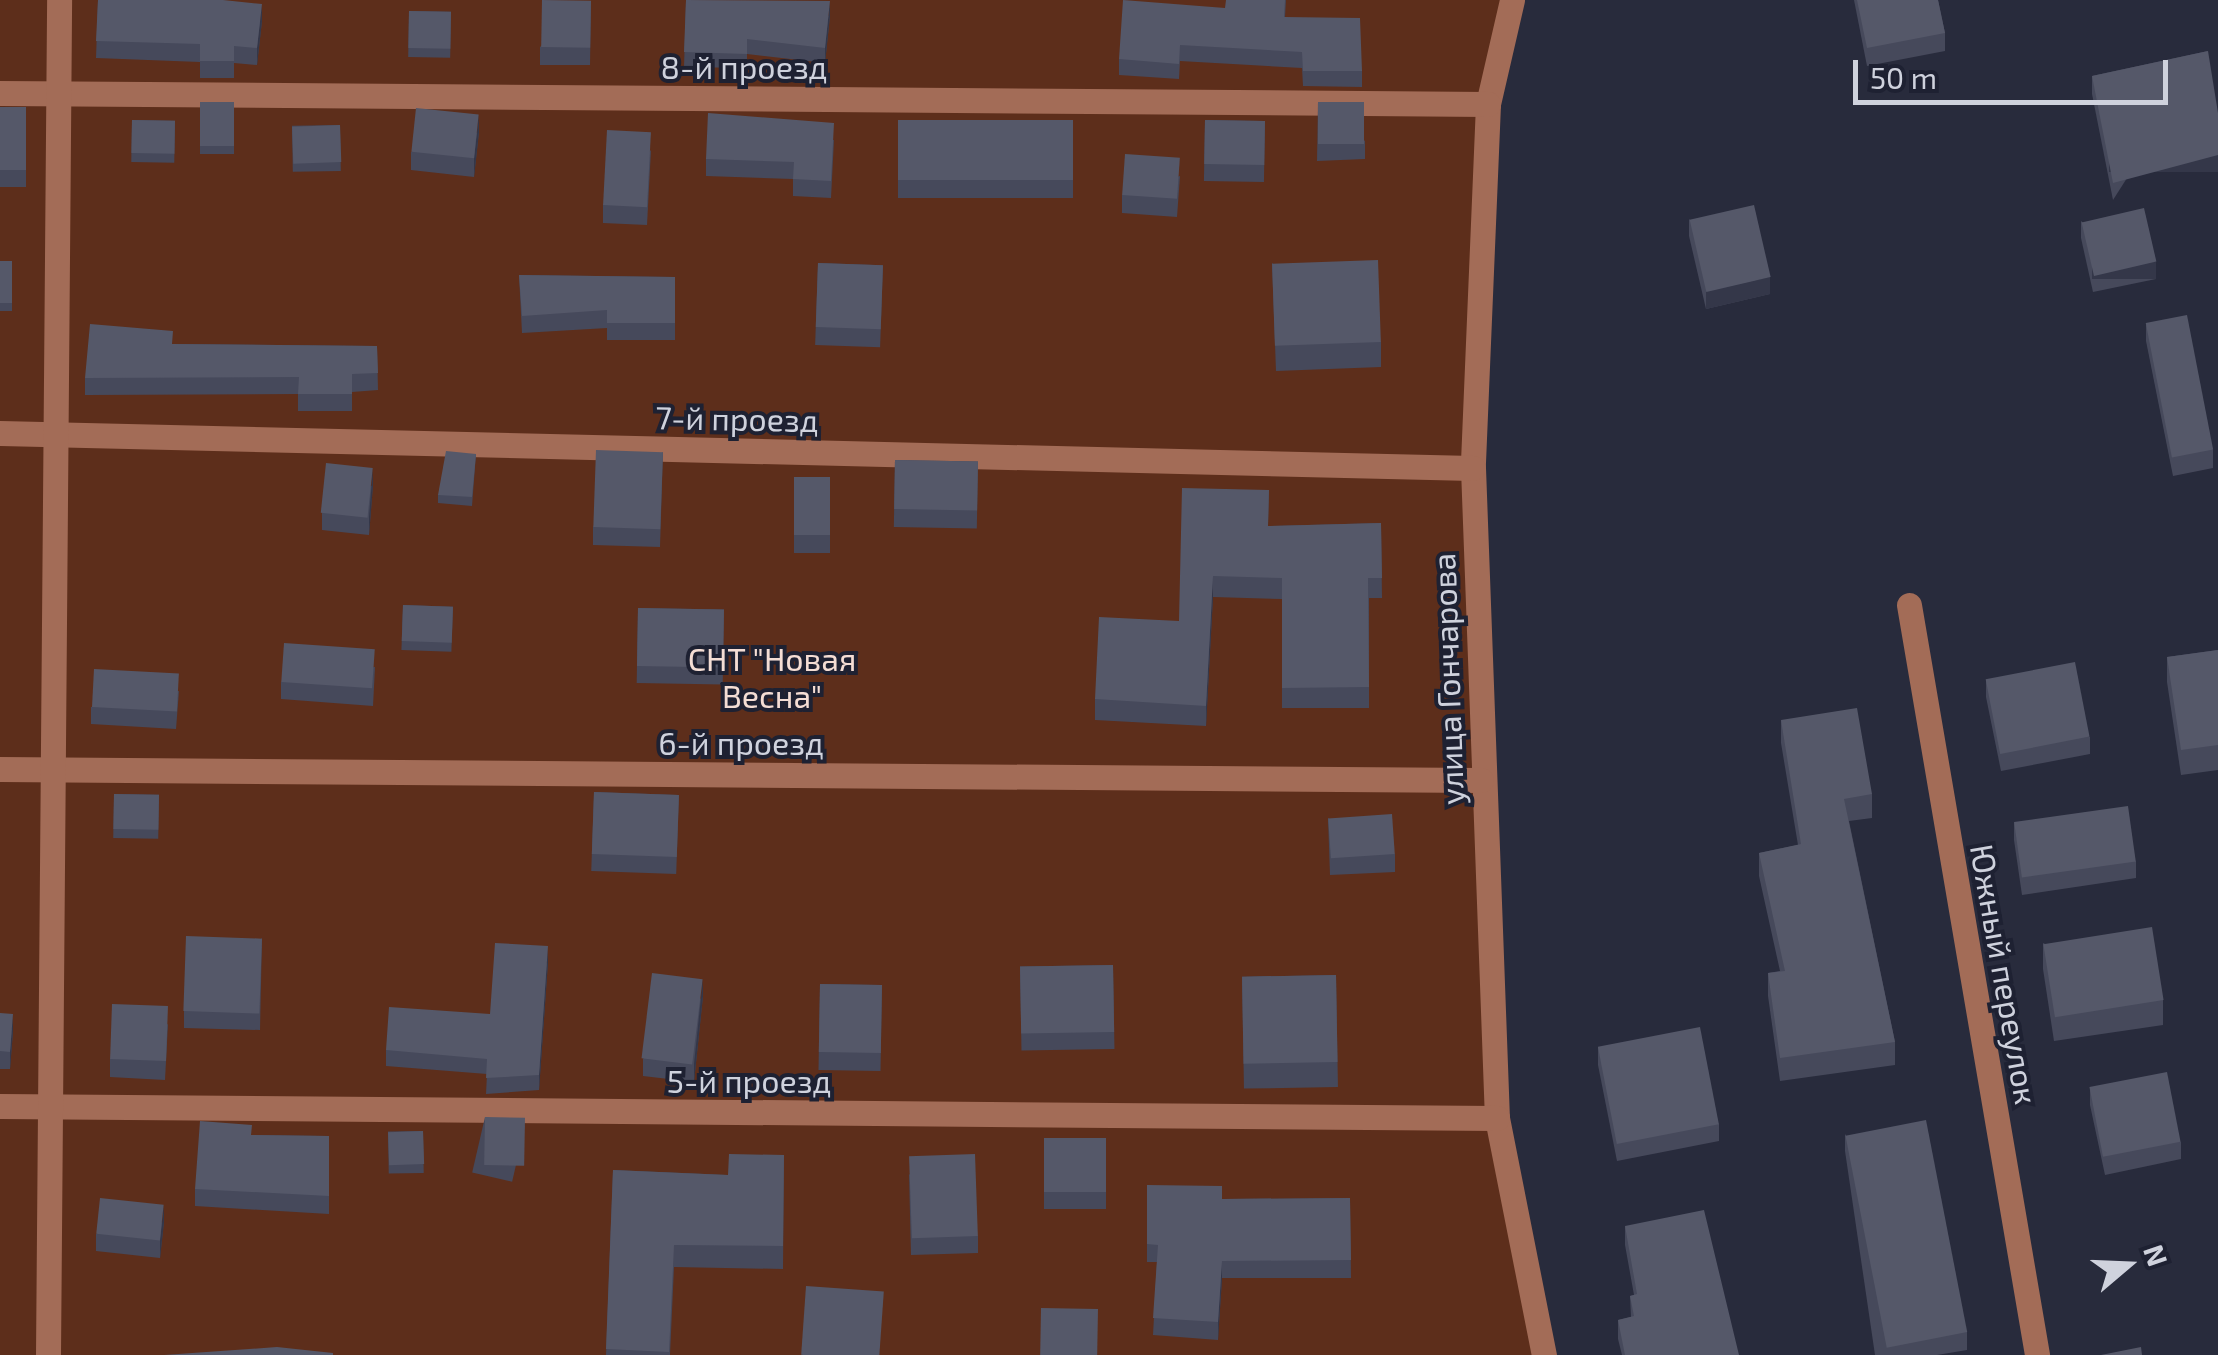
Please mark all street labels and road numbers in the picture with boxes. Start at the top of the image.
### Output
street label: 8-й проезд [661,47,827,85]
street label: 7-й проезд [655,397,819,439]
street label: улица Гончарова [1423,552,1471,806]
street label: 6-й проезд [658,723,824,761]
street label: Южный переулок [1963,841,2047,1107]
street label: 5-й проезд [667,1061,831,1099]

